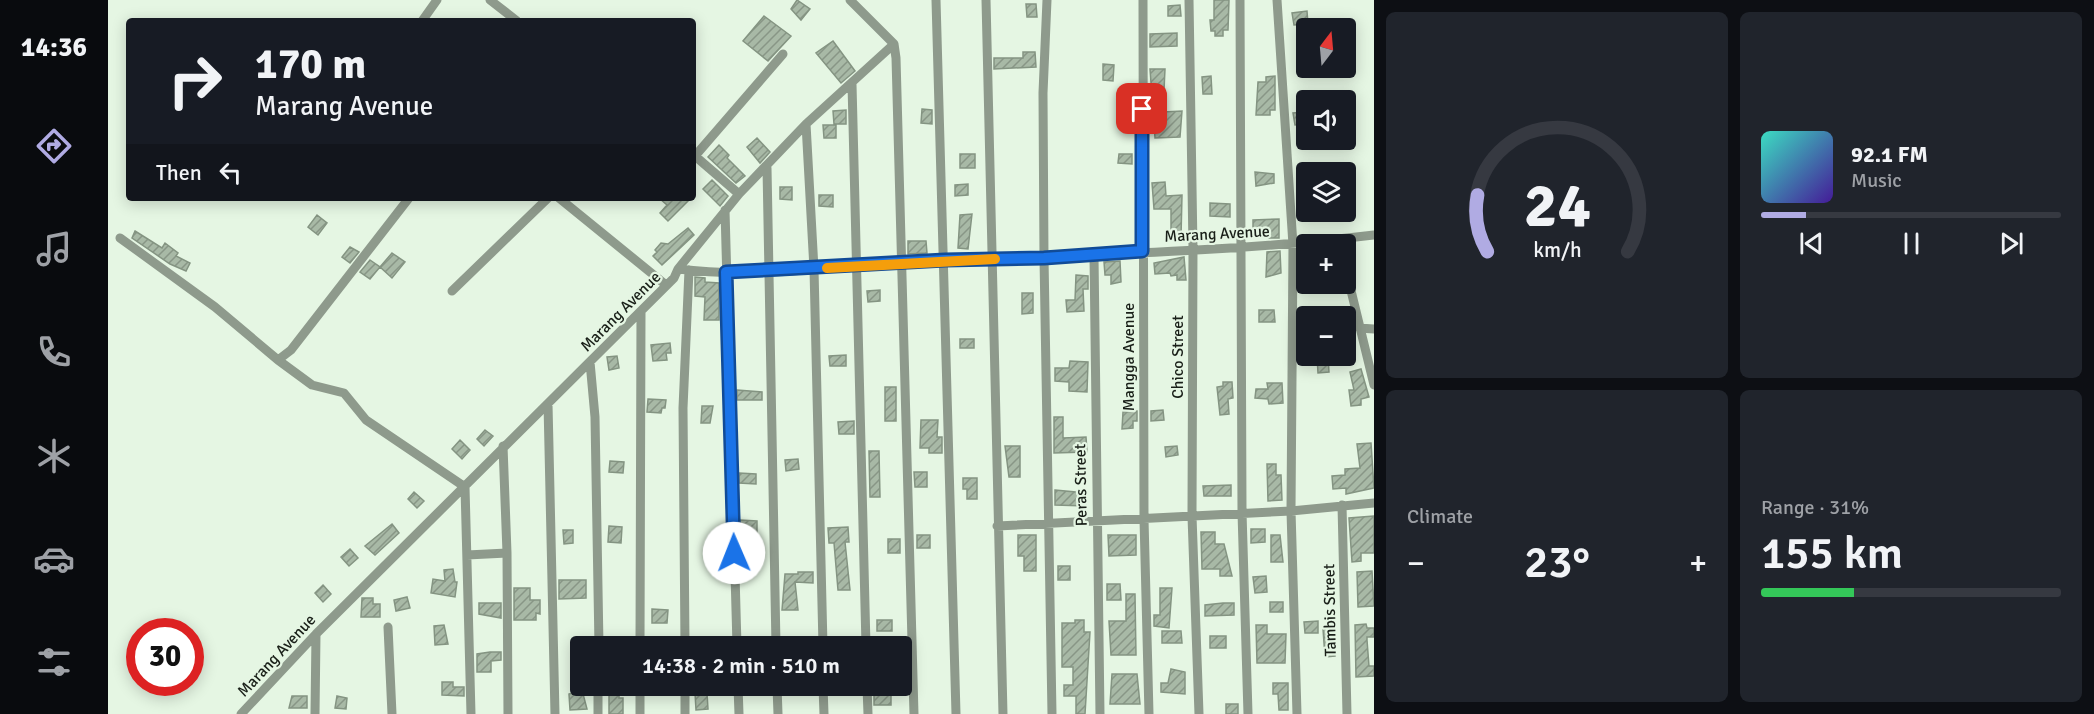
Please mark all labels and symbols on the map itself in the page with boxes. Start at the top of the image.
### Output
north arrow [1296,18,1356,78]
pin [1116,83,1167,134]
street label: Marang Avenue [1164,221,1270,247]
street label: Marang Avenue [576,267,665,356]
street label: Mangga Avenue [1119,303,1139,411]
street label: Chico Street [1168,315,1188,399]
street label: Peras Street [1070,443,1092,527]
position arrow [702,521,766,585]
street label: Tambis Street [1319,563,1341,656]
street label: Marang Avenue [233,610,320,701]
speed limit sign: 30 [126,618,204,696]

